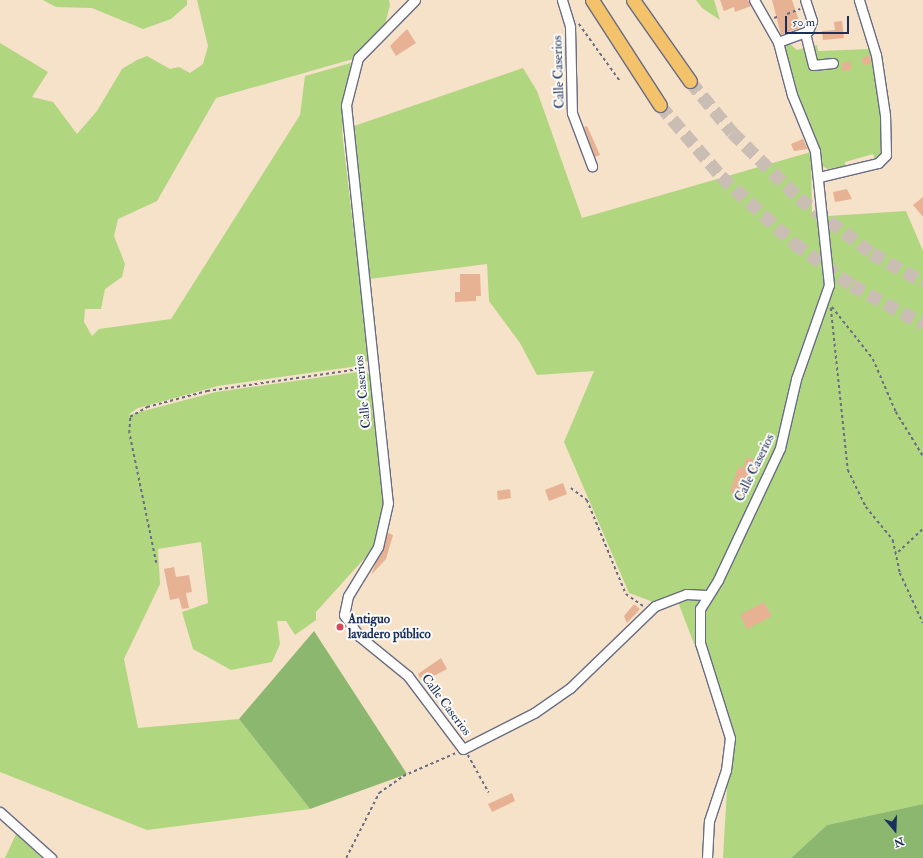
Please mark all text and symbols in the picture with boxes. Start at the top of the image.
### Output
scale bar [787,8,851,34]
text: 50 m [792,15,815,30]
street label: Calle Caserios [550,35,568,109]
street label: Calle Caserios [351,355,375,429]
street label: Calle Caserios [732,432,778,504]
place label: Antiguo lavadero público [348,612,431,643]
marker: Antiguo lavadero público [335,622,345,632]
street label: Calle Caserios [418,671,474,739]
north arrow [875,810,915,850]
text: N [892,834,906,850]

